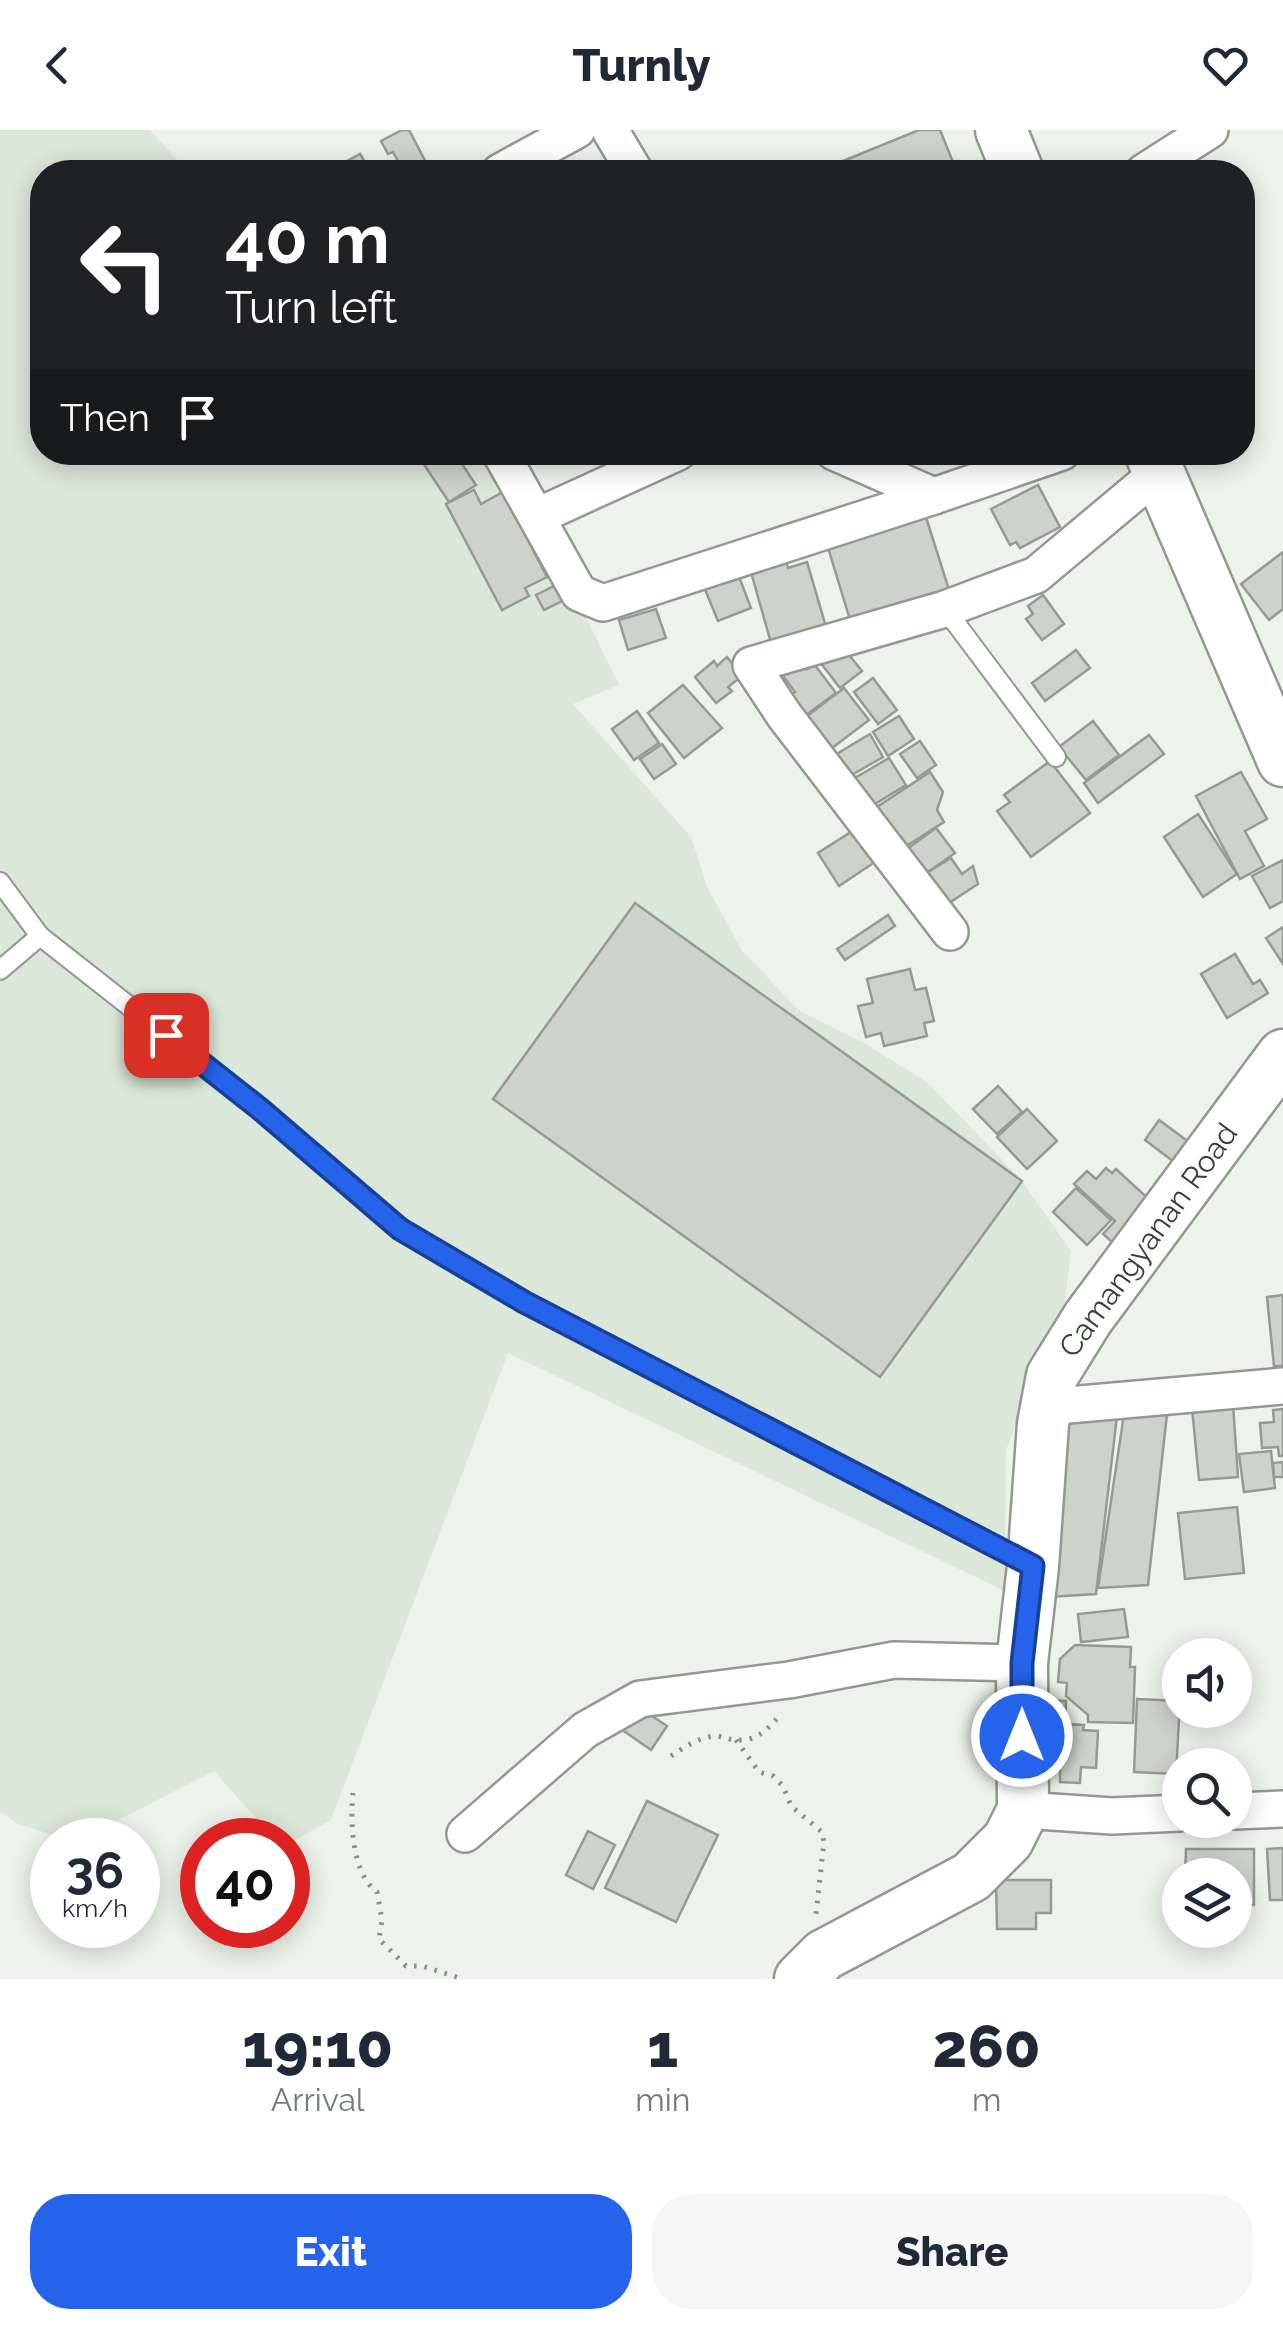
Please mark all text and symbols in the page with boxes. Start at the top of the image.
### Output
icon: back [30,38,85,93]
icon: heart [1198,38,1253,93]
text: Turnly [572,39,711,92]
text: 40 m [225,197,390,279]
icon: left [60,200,190,330]
text: Turn left [225,281,397,334]
icon: arrive [170,390,225,445]
text: Then [60,395,150,440]
pin [124,993,209,1078]
icon: arrive [139,1008,194,1063]
street label: Camangyanan Road [1052,1116,1244,1364]
map controls [1162,1638,1252,1948]
button: sound [1162,1638,1252,1728]
position arrow [970,1684,1074,1788]
button: search [1162,1748,1252,1838]
speed limit sign: 40 [180,1818,310,1948]
text: 36 [66,1841,124,1900]
button: layers [1162,1858,1252,1948]
text: km/h [62,1893,128,1923]
text: 19:10 [242,2011,393,2081]
text: 1 [647,2011,678,2081]
text: 260 [933,2011,1041,2081]
text: Arrival [271,2081,365,2118]
text: min [635,2081,690,2118]
text: m [972,2081,1001,2118]
button: Exit [30,2194,632,2309]
button: Share [652,2194,1253,2309]

